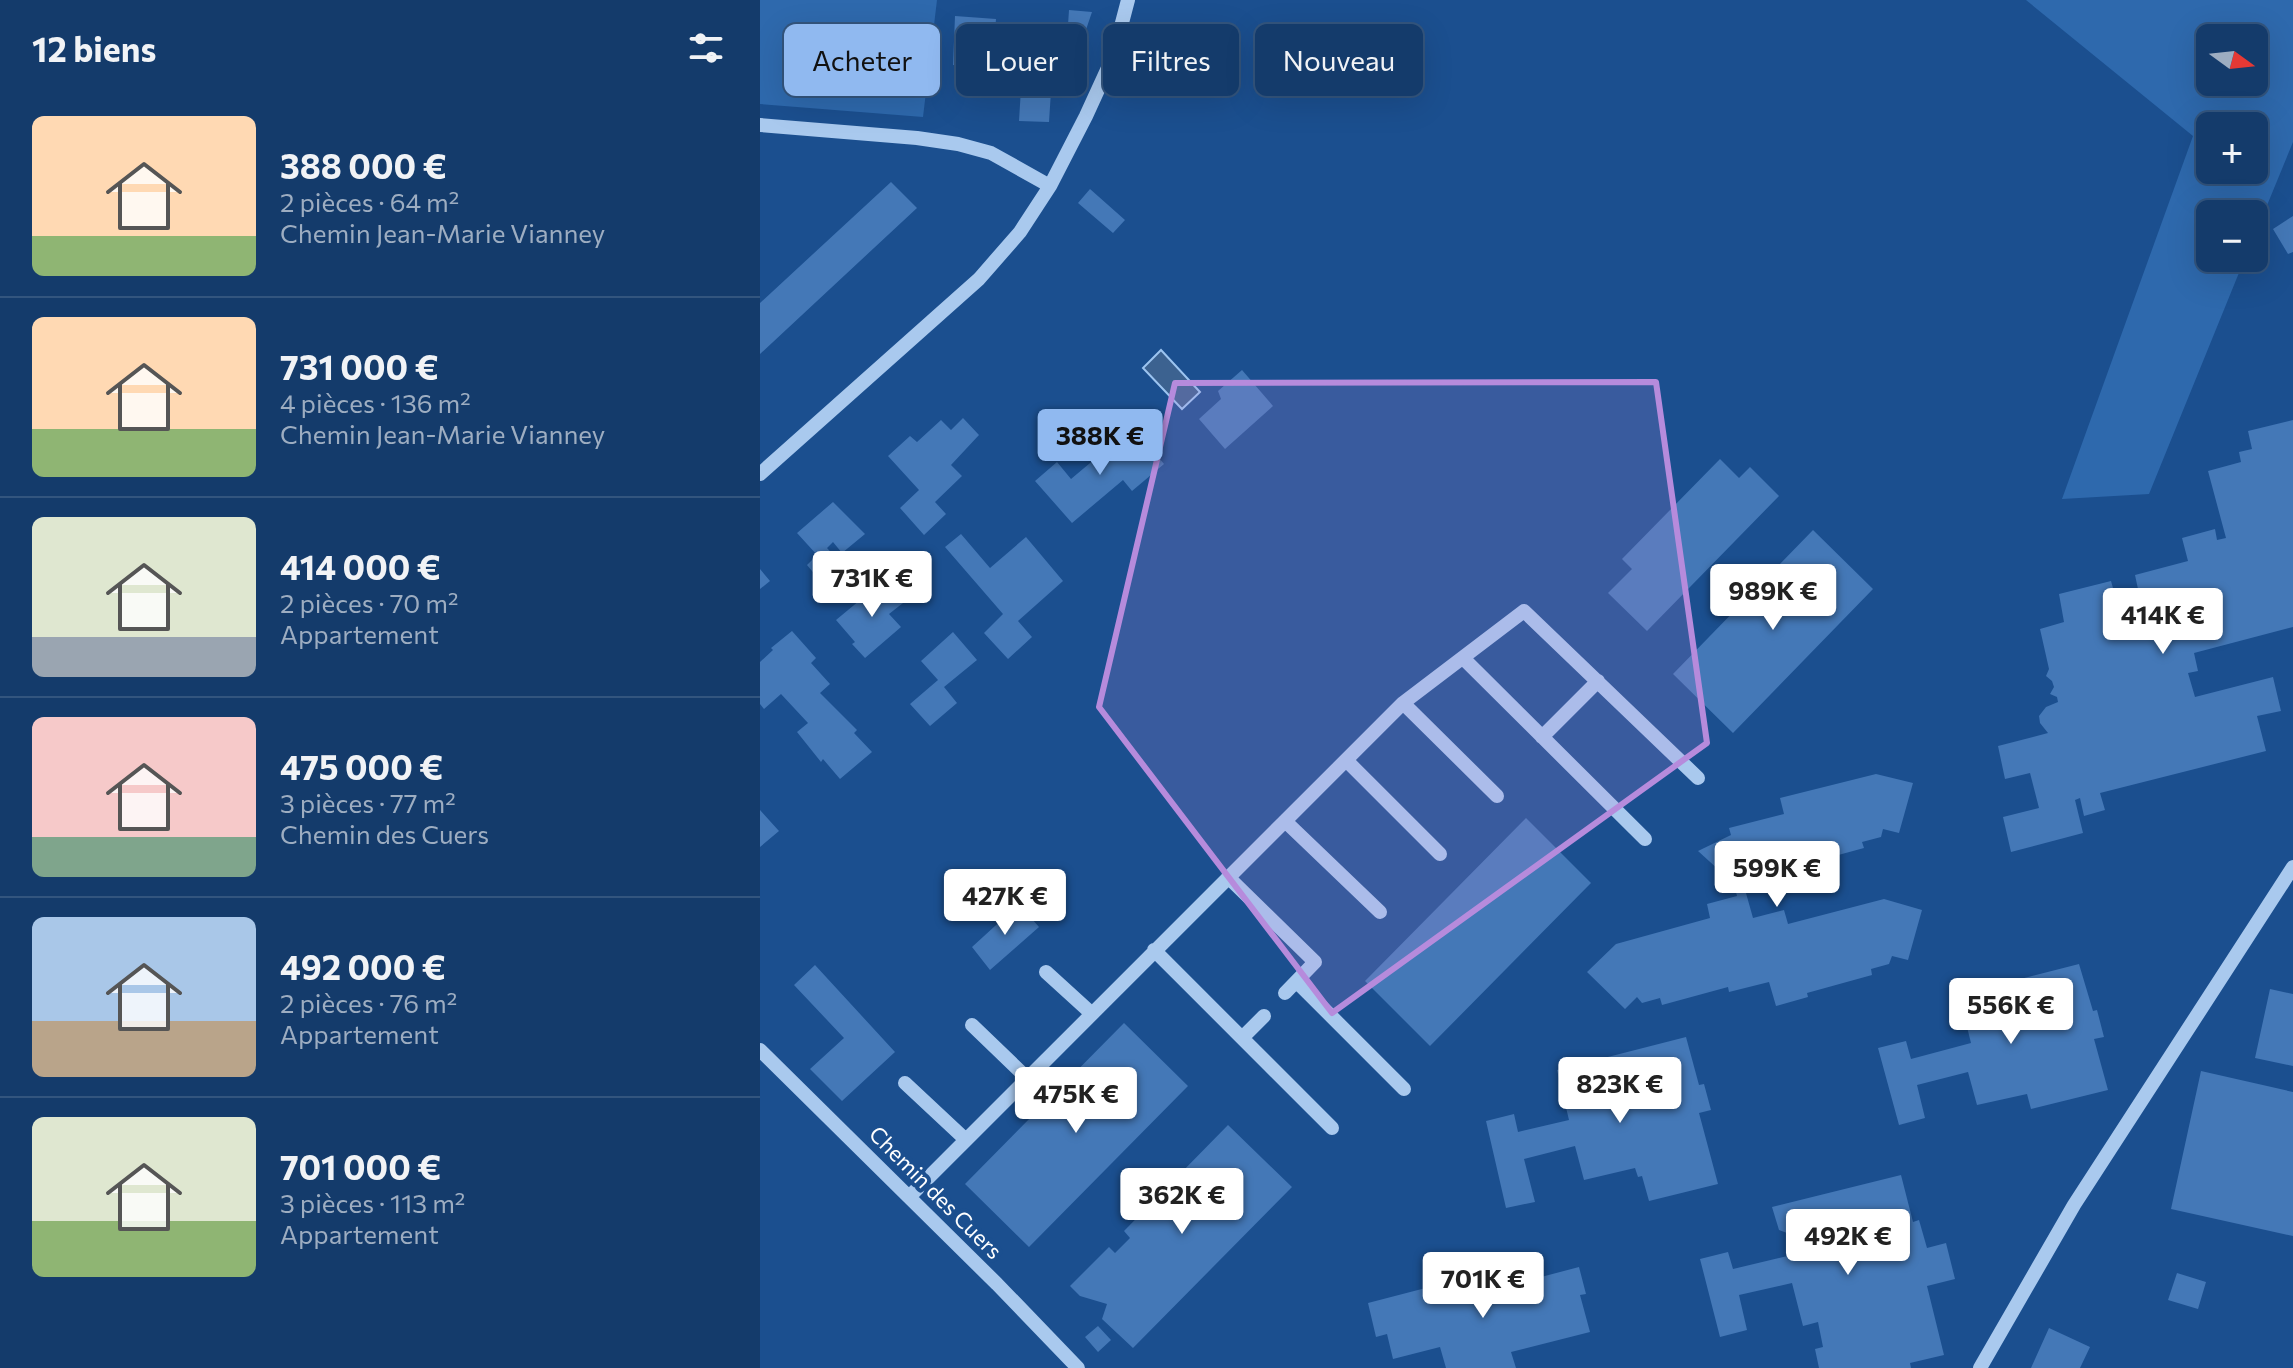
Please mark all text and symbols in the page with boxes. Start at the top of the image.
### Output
chip: Acheter [784,24,940,96]
chip: Louer [956,24,1087,96]
chip: Filtres [1103,24,1239,96]
chip: Nouveau [1255,24,1423,96]
north arrow [2196,24,2268,96]
map controls [2196,24,2268,272]
icon: filters [684,26,728,70]
text: 12 biens [32,27,156,69]
button: + [2196,112,2268,184]
text: 388 000 € [280,144,447,186]
icon: home [96,148,192,244]
text: 2 pièces · 64 m² [280,186,459,217]
button: − [2196,200,2268,272]
text: Chemin Jean-Marie Vianney [280,217,605,248]
text: 731 000 € [280,345,439,387]
icon: home [96,349,192,445]
text: 4 pièces · 136 m² [280,387,471,418]
pin: 388K € [1035,409,1165,477]
text: Chemin Jean-Marie Vianney [280,418,605,449]
text: 388K € [1056,419,1144,450]
text: 414 000 € [280,545,441,587]
icon: home [96,549,192,645]
pin: 731K € [807,551,937,619]
text: 731K € [831,561,913,592]
pin: 989K € [1708,564,1838,632]
text: 989K € [1728,574,1818,605]
text: 2 pièces · 70 m² [280,587,458,618]
pin: 414K € [2098,588,2228,656]
text: 414K € [2121,598,2205,629]
text: Appartement [280,618,439,649]
text: 475 000 € [280,745,443,787]
icon: home [96,749,192,845]
text: 3 pièces · 77 m² [280,787,456,818]
text: Chemin des Cuers [280,818,489,849]
pin: 599K € [1712,841,1842,909]
text: 599K € [1733,851,1821,882]
pin: 427K € [940,869,1070,937]
text: 427K € [962,879,1048,910]
text: 492 000 € [280,945,446,987]
icon: home [96,949,192,1045]
pin: 556K € [1946,978,2076,1046]
text: 2 pièces · 76 m² [280,987,457,1018]
text: 556K € [1967,988,2055,1019]
text: Appartement [280,1018,439,1049]
pin: 823K € [1555,1057,1685,1125]
pin: 475K € [1011,1067,1141,1135]
text: 823K € [1576,1067,1664,1098]
text: 475K € [1033,1077,1119,1108]
street label: Chemin des Cuers [864,1120,1008,1264]
text: 701 000 € [280,1145,441,1187]
icon: home [96,1149,192,1245]
pin: 362K € [1117,1168,1247,1236]
text: 362K € [1138,1178,1226,1209]
text: 3 pièces · 113 m² [280,1187,465,1218]
pin: 492K € [1783,1209,1913,1277]
text: Appartement [280,1218,439,1249]
text: 492K € [1804,1219,1892,1250]
pin: 701K € [1418,1252,1548,1320]
text: 701K € [1441,1262,1525,1293]

